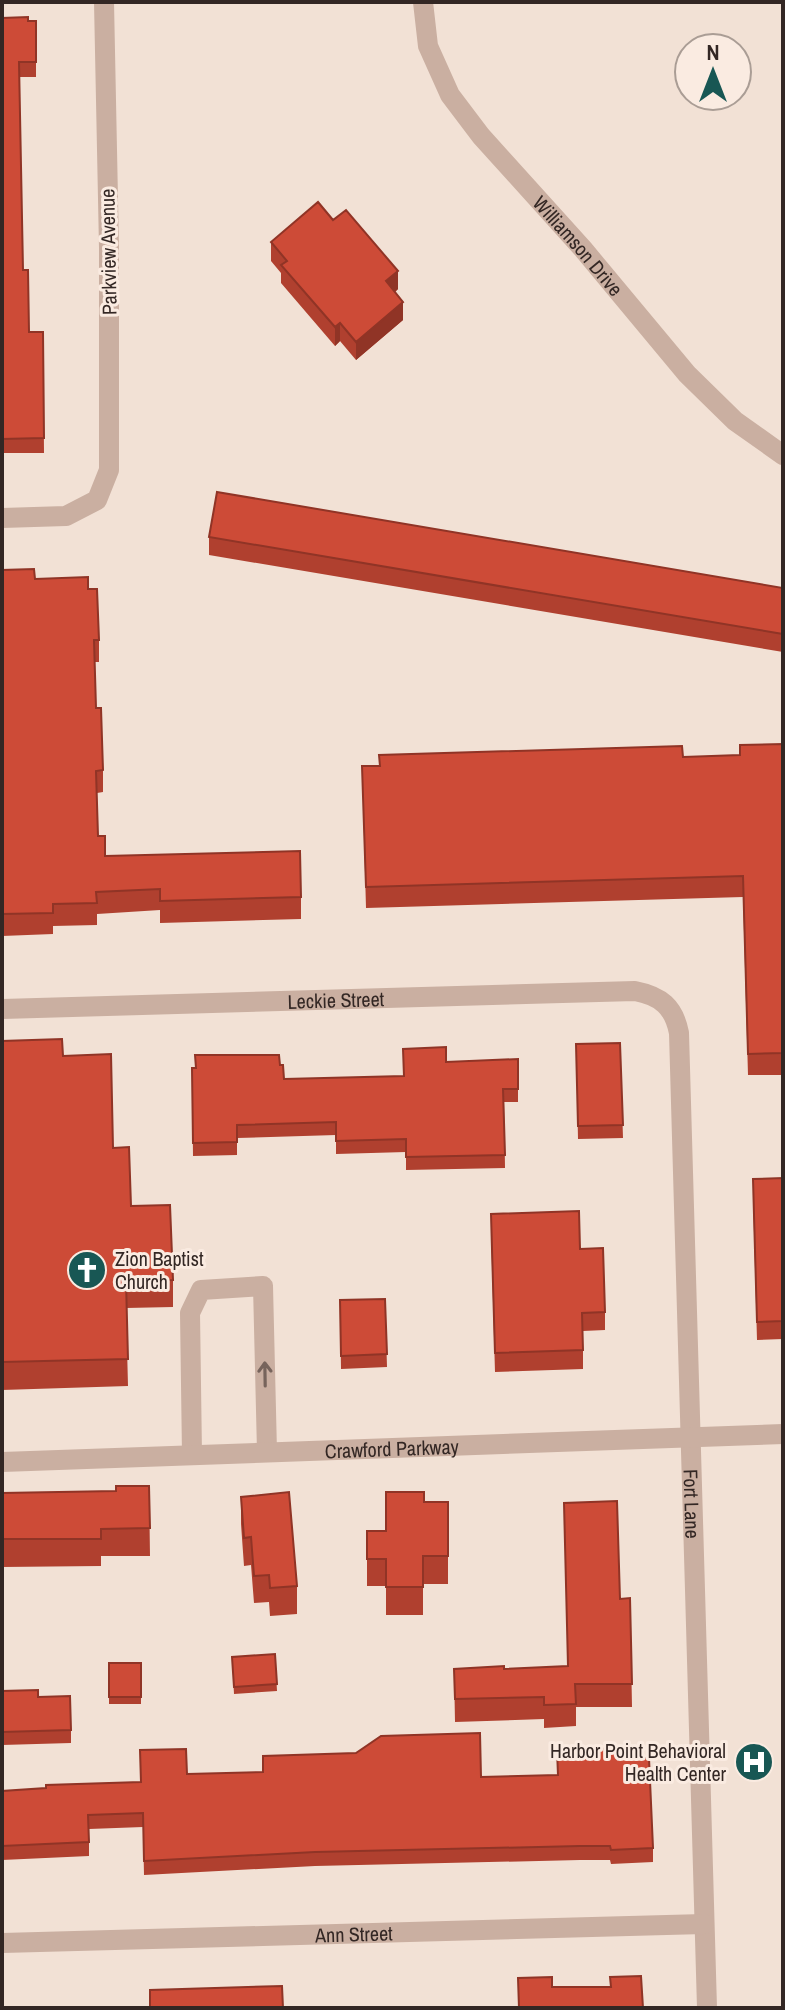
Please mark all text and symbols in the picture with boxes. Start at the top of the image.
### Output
north arrow [673,32,753,112]
text: N [706,37,720,67]
street label: Parkview Avenue [93,189,123,315]
street label: Williamson Drive [527,189,630,301]
street label: Leckie Street [287,985,385,1014]
place label: Zion Baptist Church [115,1245,204,1295]
church icon: Zion Baptist Church [66,1249,108,1291]
one-way arrow [257,1361,273,1388]
street label: Crawford Parkway [324,1432,460,1464]
street label: Fort Lane [678,1469,707,1539]
place label: Harbor Point Behavioral Health Center [550,1737,727,1787]
hospital icon: Harbor Point Behavioral Health Center [733,1741,775,1783]
street label: Ann Street [314,1919,393,1948]

